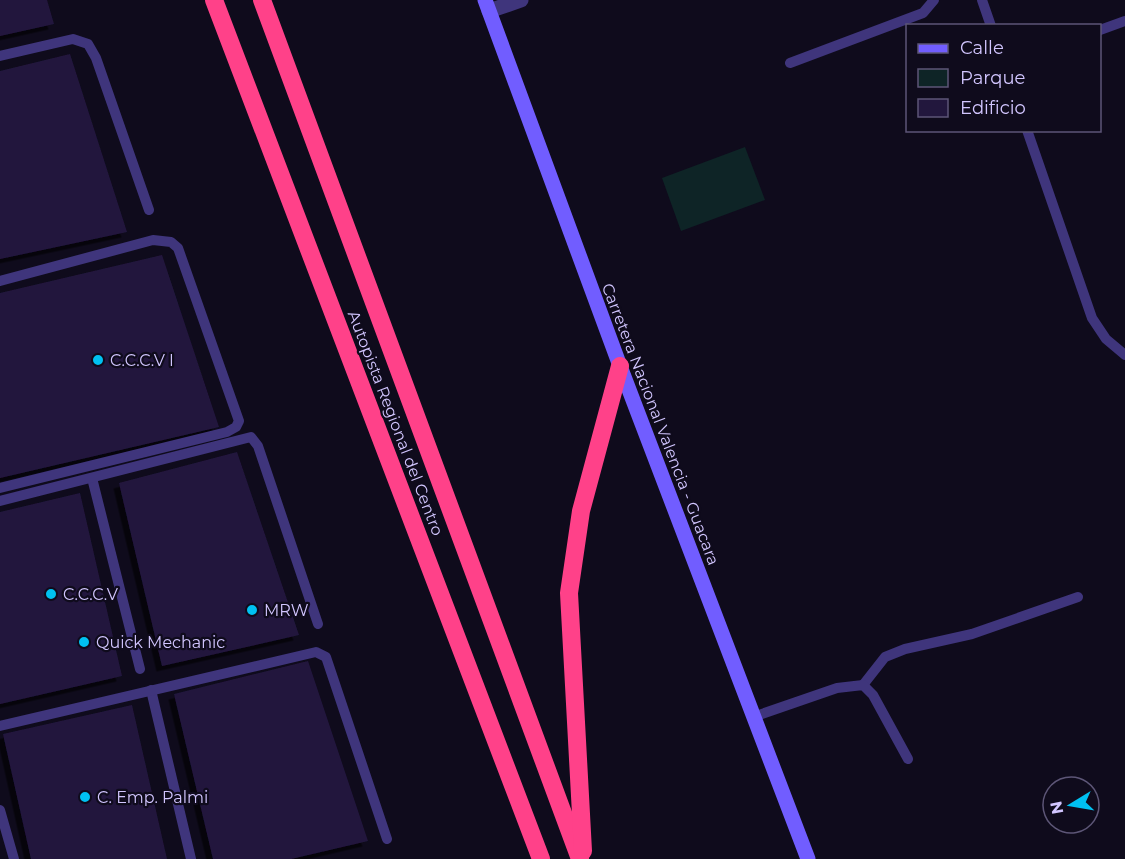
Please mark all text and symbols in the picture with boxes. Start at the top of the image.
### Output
legend [906,24,1101,132]
text: Calle [960,37,1004,59]
text: Parque [960,67,1026,89]
text: Edificio [960,97,1026,119]
street label: Carretera Nacional Valencia - Guacara [598,281,723,568]
street label: Autopista Regional del Centro [344,308,447,538]
place label: C.C.C.V I [110,351,174,370]
marker: C.C.C.V I [91,353,105,367]
place label: C.C.C.V [63,585,119,604]
marker: C.C.C.V [44,587,58,601]
place label: MRW [264,601,309,620]
marker: MRW [245,603,259,617]
place label: Quick Mechanic [96,633,225,652]
marker: Quick Mechanic [77,635,91,649]
north arrow [1041,775,1101,835]
place label: C. Emp. Palmi [97,788,208,807]
marker: C. Emp. Palmi [78,790,92,804]
text: N [1046,800,1067,816]

